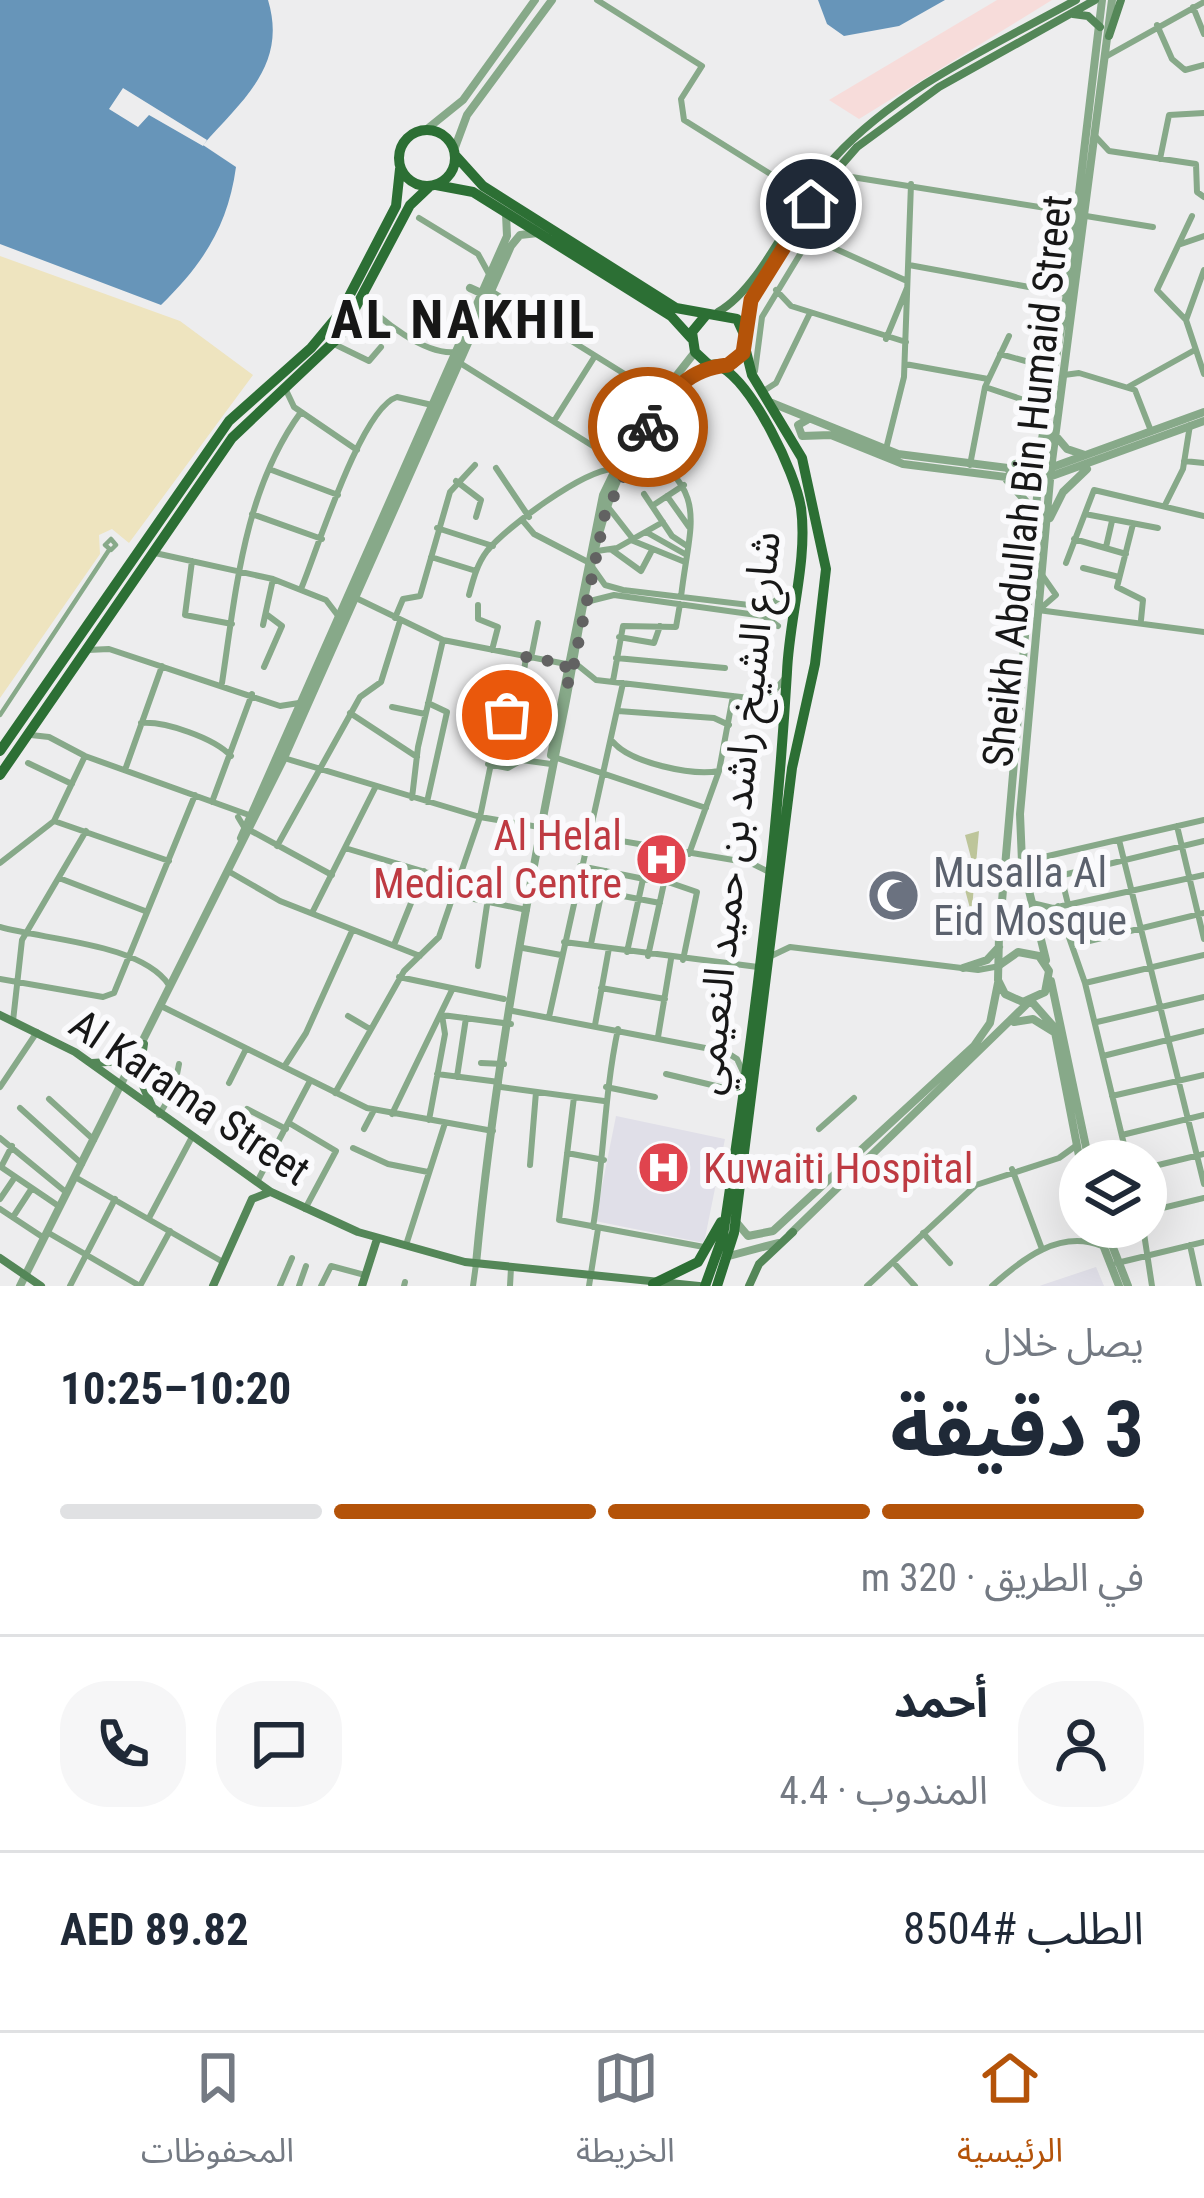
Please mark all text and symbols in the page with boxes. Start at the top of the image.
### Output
pin [760,153,862,255]
icon: home [778,171,844,237]
street label: Sheikh Abdullah Bin Humaid Street [973,193,1081,769]
district label: AL NAKHIL [331,288,597,351]
courier [588,367,708,487]
icon: bike [615,394,681,460]
street label: شارع الشيخ راشد بن حميد النعيمي [682,529,798,1098]
pin [456,664,558,766]
icon: bag [474,682,540,748]
place label: Al Helal Medical Centre [373,811,622,908]
hospital icon: Al Helal Medical Centre [633,831,689,887]
place label: Musalla Al Eid Mosque [933,848,1127,945]
mosque icon: Musalla Al Eid Mosque [866,868,922,924]
street label: Al Karama Street [61,999,319,1195]
hospital icon: Kuwaiti Hospital [636,1140,692,1196]
map controls [1059,1140,1167,1248]
button: layers [1059,1140,1167,1248]
place label: Kuwaiti Hospital [703,1144,973,1193]
text: يصل خلال [984,1320,1144,1366]
text: 10:20–10:25 [60,1362,291,1415]
text: 3 دقيقة [890,1384,1144,1475]
text: في الطريق · 320 m [861,1555,1144,1601]
text: أحمد [894,1675,988,1728]
button: phone [60,1681,186,1807]
button: chat [216,1681,342,1807]
button: person [1018,1681,1144,1807]
text: المندوب · 4.4 [780,1768,988,1814]
text: الطلب #8504 [903,1902,1144,1955]
text: AED 89.82 [60,1903,249,1956]
tab: المحفوظات [141,2045,294,2186]
tab: الخريطة [576,2045,675,2186]
tab: الرئيسية [957,2045,1063,2186]

